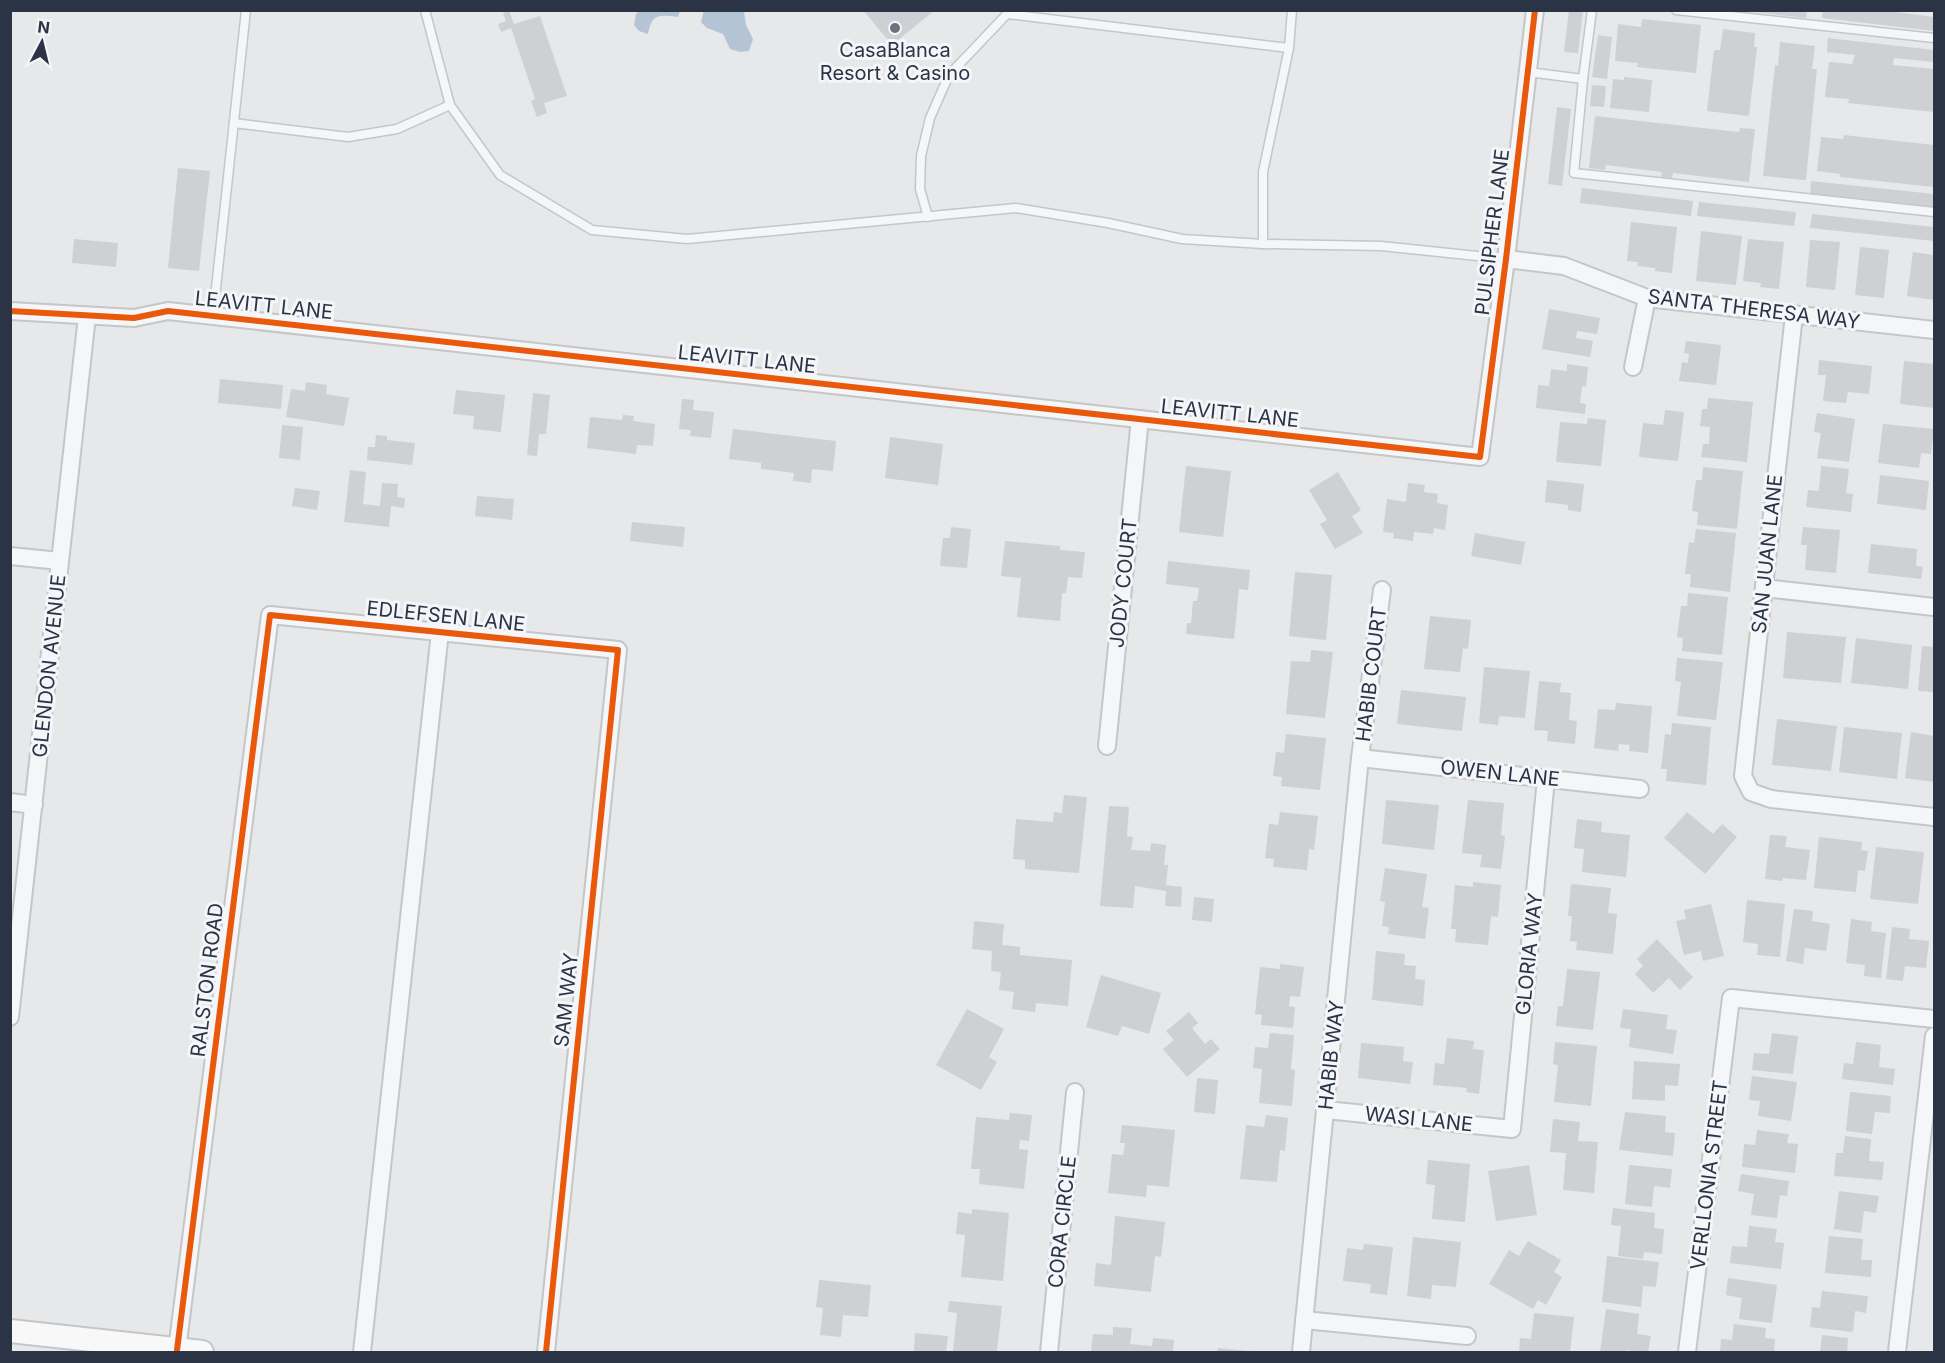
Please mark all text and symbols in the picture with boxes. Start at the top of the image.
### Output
north arrow [12,12,72,72]
text: N [37,16,51,38]
marker: CasaBlanca Resort & Casino [888,21,902,35]
place label: CasaBlanca Resort & Casino [820,38,970,85]
street label: PULSIPHER LANE [1470,147,1514,317]
street label: SANTA THERESA WAY [1646,284,1862,334]
street label: LEAVITT LANE [194,286,334,324]
street label: LEAVITT LANE [677,340,817,378]
street label: LEAVITT LANE [1160,394,1300,432]
street label: SAN JUAN LANE [1747,473,1787,635]
street label: JODY COURT [1104,517,1142,649]
street label: GLENDON AVENUE [27,573,71,759]
street label: EDLEFSEN LANE [366,596,526,636]
street label: HABIB COURT [1351,605,1391,743]
street label: OWEN LANE [1439,755,1561,791]
street label: GLORIA WAY [1511,891,1547,1016]
street label: RALSTON ROAD [186,902,228,1058]
street label: SAM WAY [549,951,583,1048]
street label: HABIB WAY [1313,998,1349,1111]
street label: VERLLONIA STREET [1685,1079,1733,1271]
street label: WASI LANE [1364,1101,1474,1137]
street label: CORA CIRCLE [1043,1155,1081,1289]

